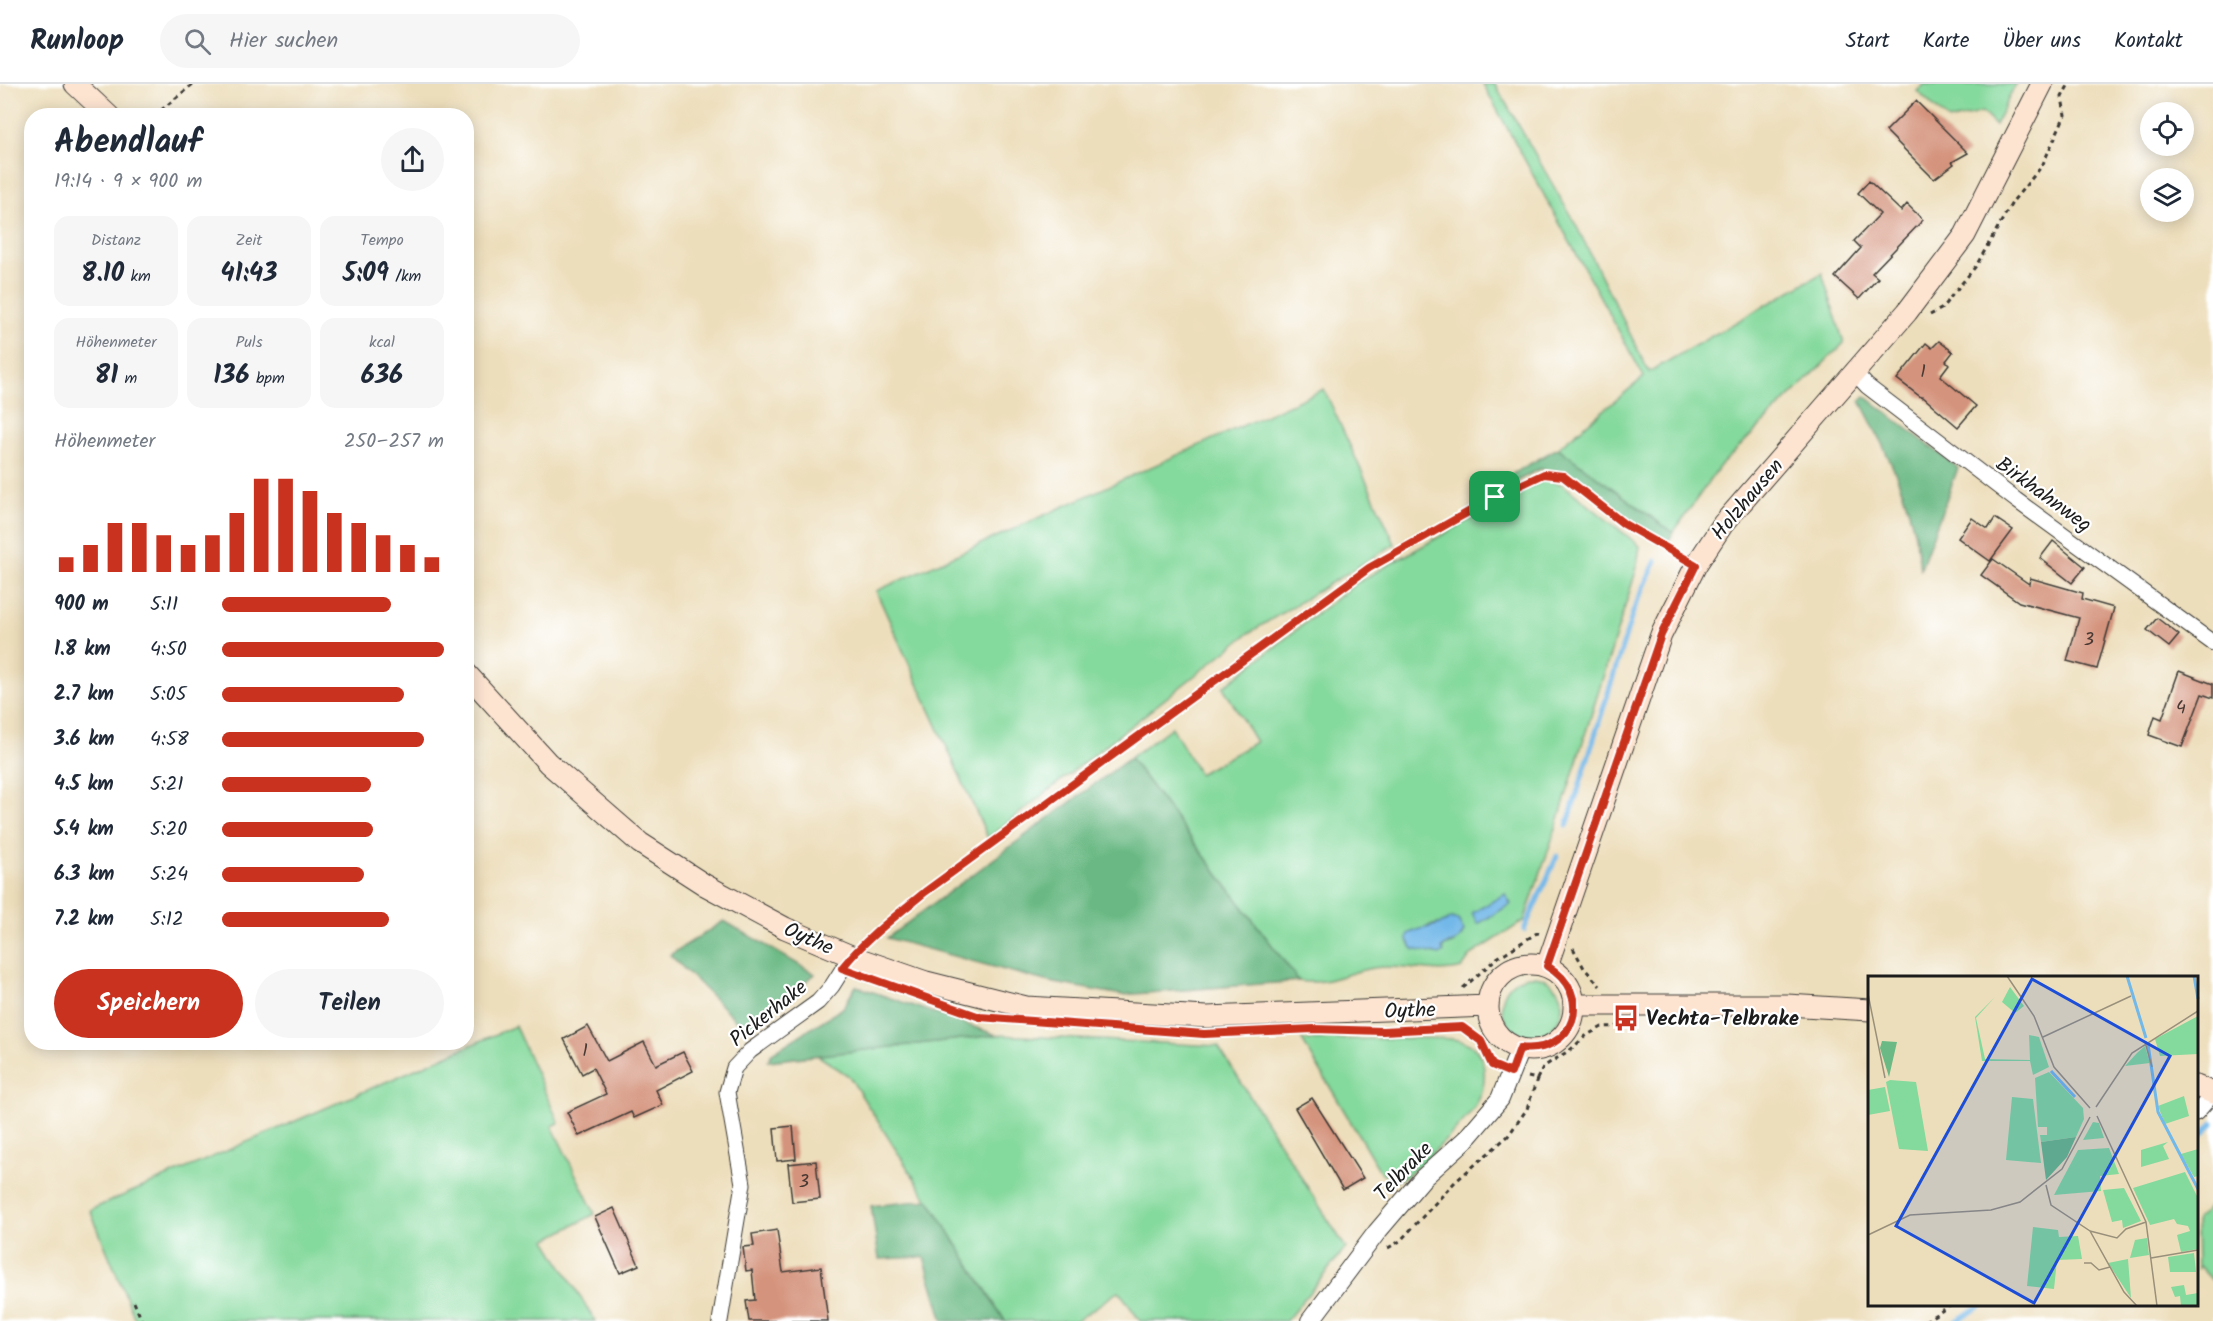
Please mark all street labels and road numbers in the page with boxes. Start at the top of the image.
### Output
street label: Birkhahnweg [1988,449,2098,542]
street label: Holzhausen [1704,452,1793,548]
street label: Oythe [778,914,839,965]
street label: Pickerhake [723,972,816,1056]
street label: Oythe [1384,994,1437,1029]
street label: Telbrake [1367,1134,1442,1210]

